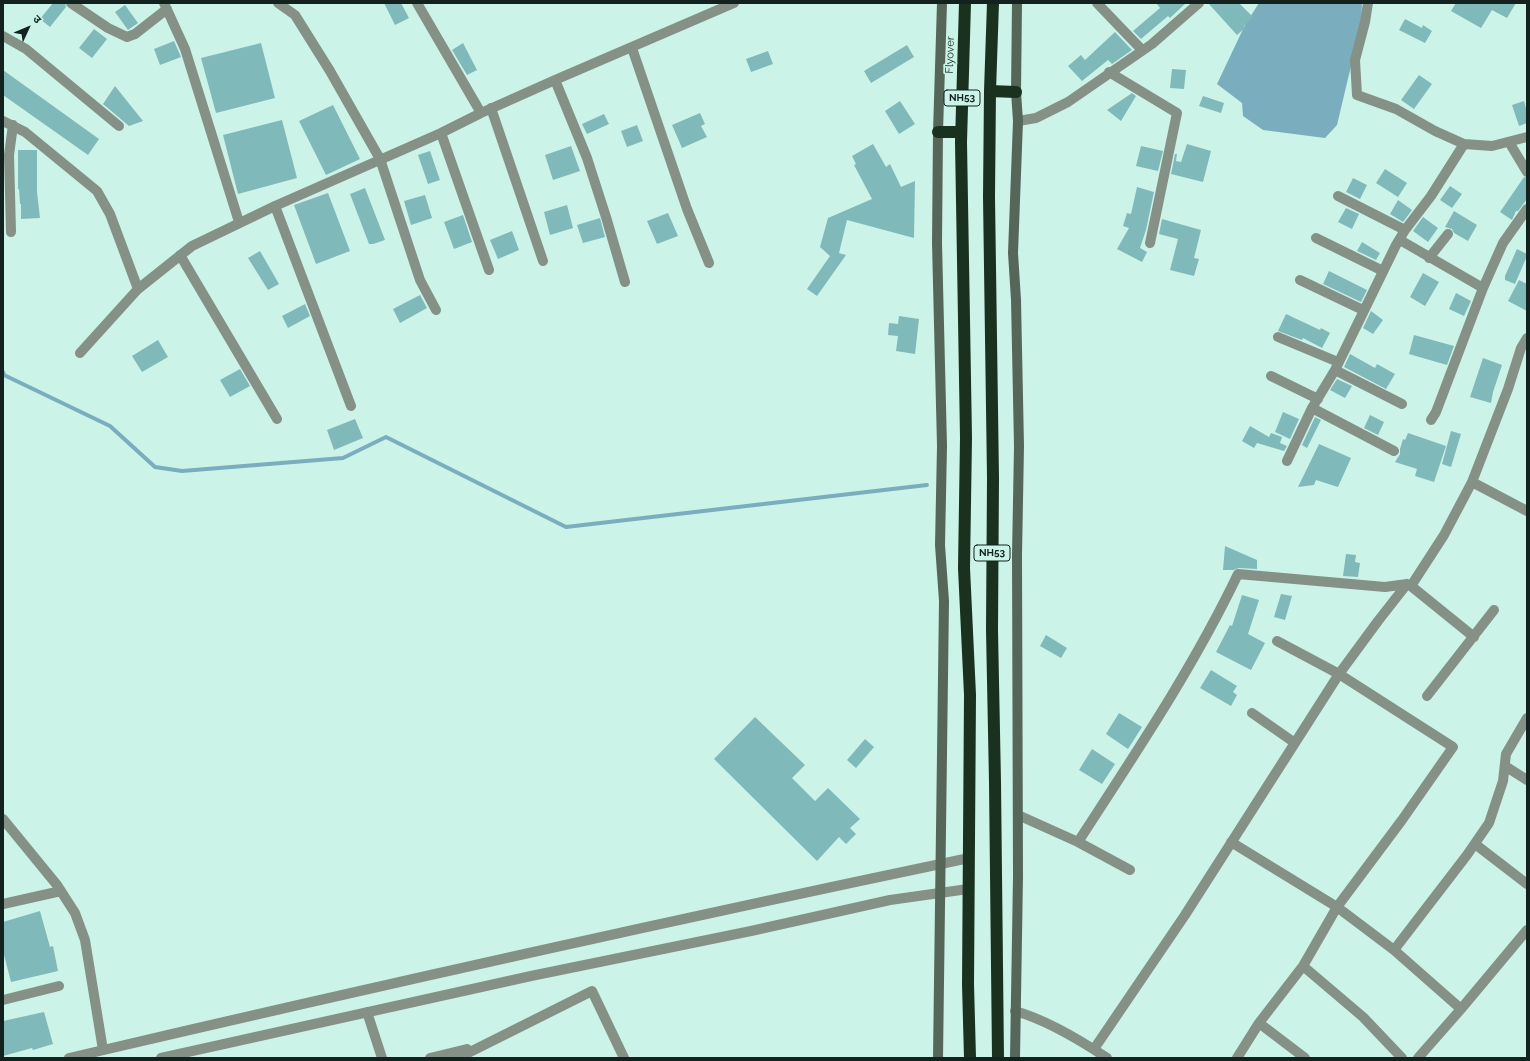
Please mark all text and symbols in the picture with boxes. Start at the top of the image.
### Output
north arrow [8,8,48,48]
text: उ [30,12,44,26]
street label: Flyover [943,36,957,74]
road number: NH53 [944,90,980,106]
road number: NH53 [974,545,1010,561]

